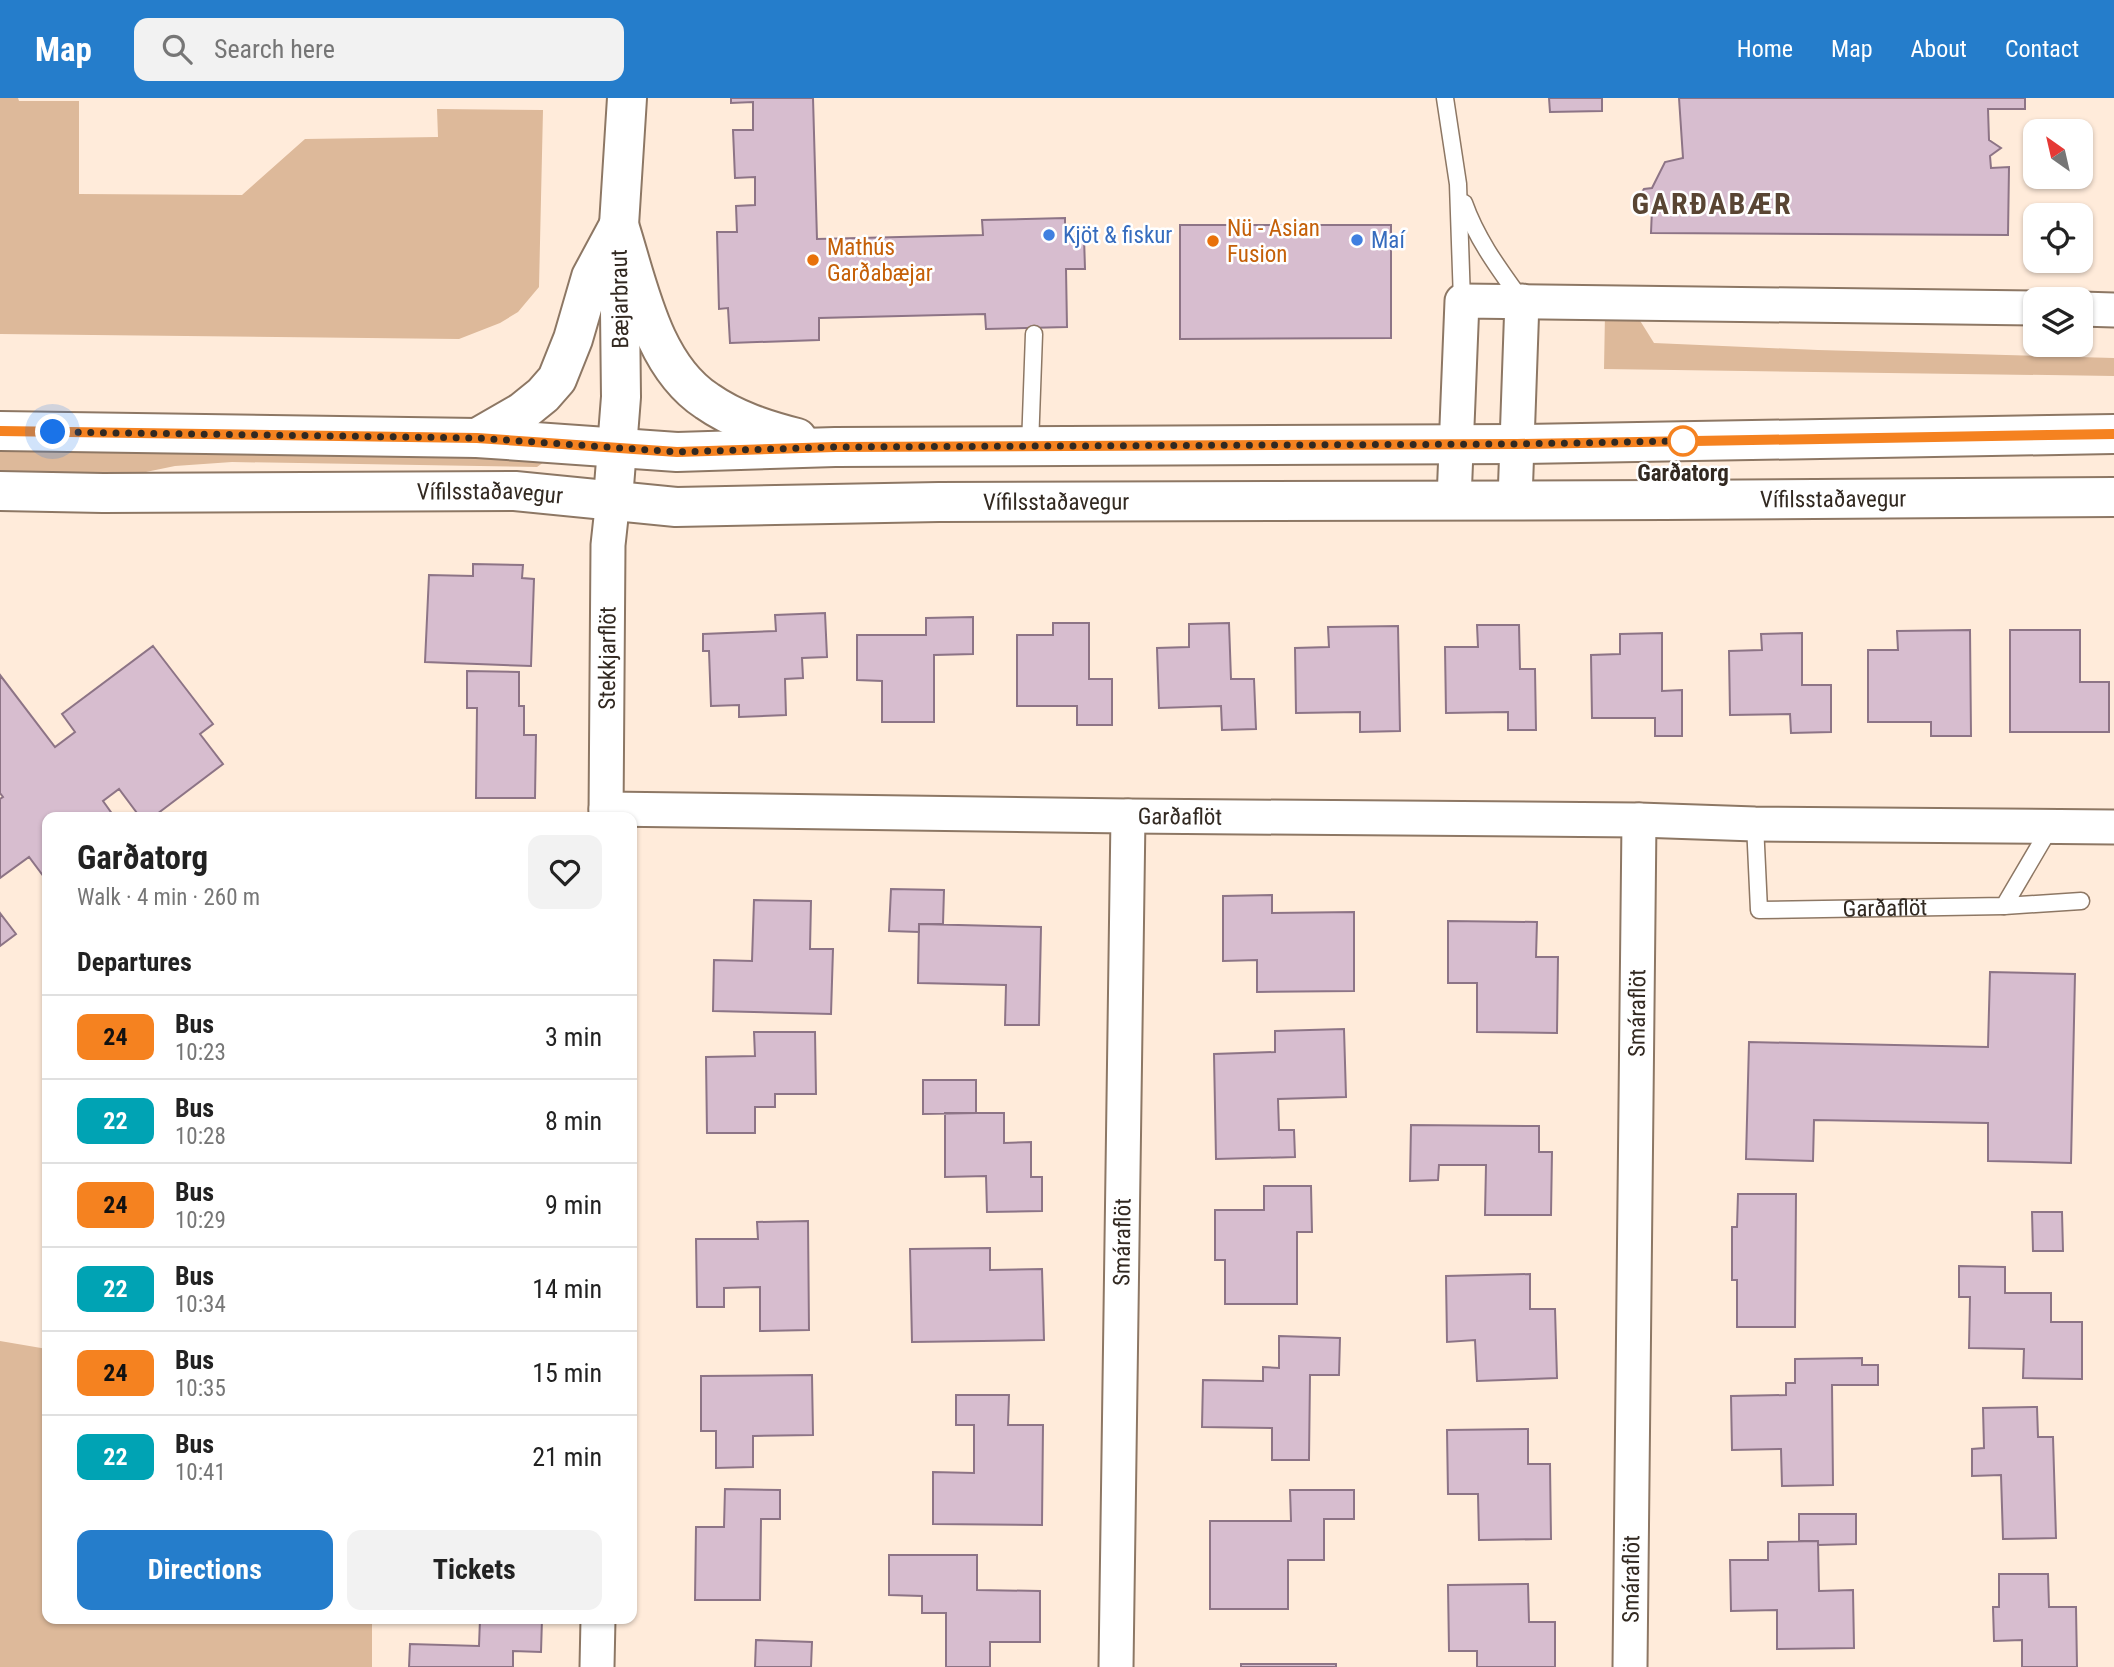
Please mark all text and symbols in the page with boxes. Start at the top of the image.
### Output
search box [134,18,624,81]
text: Map [35,30,92,69]
icon: search [158,30,196,68]
text: Search here [214,34,335,64]
text: Home [1737,35,1793,63]
text: Map [1831,35,1873,63]
text: About [1911,35,1967,63]
text: Contact [2005,35,2079,63]
north arrow [2023,119,2093,189]
map controls [2023,119,2093,357]
district label: GARÐABÆR [1631,186,1793,221]
button: locate [2023,203,2093,273]
place label: Nü - Asian Fusion [1227,215,1320,268]
place label: Kjöt & fiskur [1063,222,1172,249]
marker: Kjöt & fiskur [1041,227,1057,243]
place label: Maí [1371,227,1406,254]
marker: Maí [1349,232,1365,248]
marker: Nü - Asian Fusion [1205,233,1221,249]
place label: Mathús Garðabæjar [827,234,933,287]
street label: Bæjarbraut [606,249,634,349]
marker: Mathús Garðabæjar [805,252,821,268]
button: layers [2023,287,2093,357]
your location [35,414,70,449]
marker: Garðatorg [1668,426,1698,456]
place label: Garðatorg [1637,460,1729,487]
street label: Vífilsstaðavegur [417,477,564,509]
street label: Vífilsstaðavegur [1760,485,1906,513]
street label: Vífilsstaðavegur [983,488,1129,515]
street label: Stekkjarflöt [593,606,621,710]
street label: Garðaflöt [1138,803,1222,830]
button: heart [528,835,602,909]
text: Garðatorg [77,838,208,877]
text: Walk · 4 min · 260 m [77,884,260,911]
street label: Garðaflöt [1842,894,1927,922]
text: Departures [77,947,192,977]
street label: Smáraflöt [1623,969,1651,1057]
text: Bus [175,1009,214,1039]
text: 3 min [545,1022,602,1052]
text: 24 [103,1023,128,1051]
text: 10:23 [175,1039,226,1066]
text: Bus [175,1093,214,1123]
text: 8 min [545,1106,602,1136]
text: 22 [103,1107,128,1135]
text: 10:28 [175,1123,226,1150]
text: Bus [175,1177,214,1207]
text: 9 min [545,1190,602,1220]
text: 24 [103,1191,128,1219]
street label: Smáraflöt [1108,1198,1136,1286]
text: 10:29 [175,1207,226,1234]
text: Bus [175,1261,214,1291]
text: 14 min [532,1274,602,1304]
text: 22 [103,1275,128,1303]
text: 10:34 [175,1291,226,1318]
text: Bus [175,1345,214,1375]
text: 15 min [532,1358,602,1388]
text: 24 [103,1359,128,1387]
text: 10:35 [175,1375,226,1402]
text: Bus [175,1429,214,1459]
text: 21 min [532,1442,602,1472]
text: 22 [103,1443,128,1471]
text: 10:41 [175,1459,226,1486]
button: Directions [77,1530,333,1610]
button: Tickets [347,1530,602,1610]
street label: Smáraflöt [1617,1535,1645,1623]

